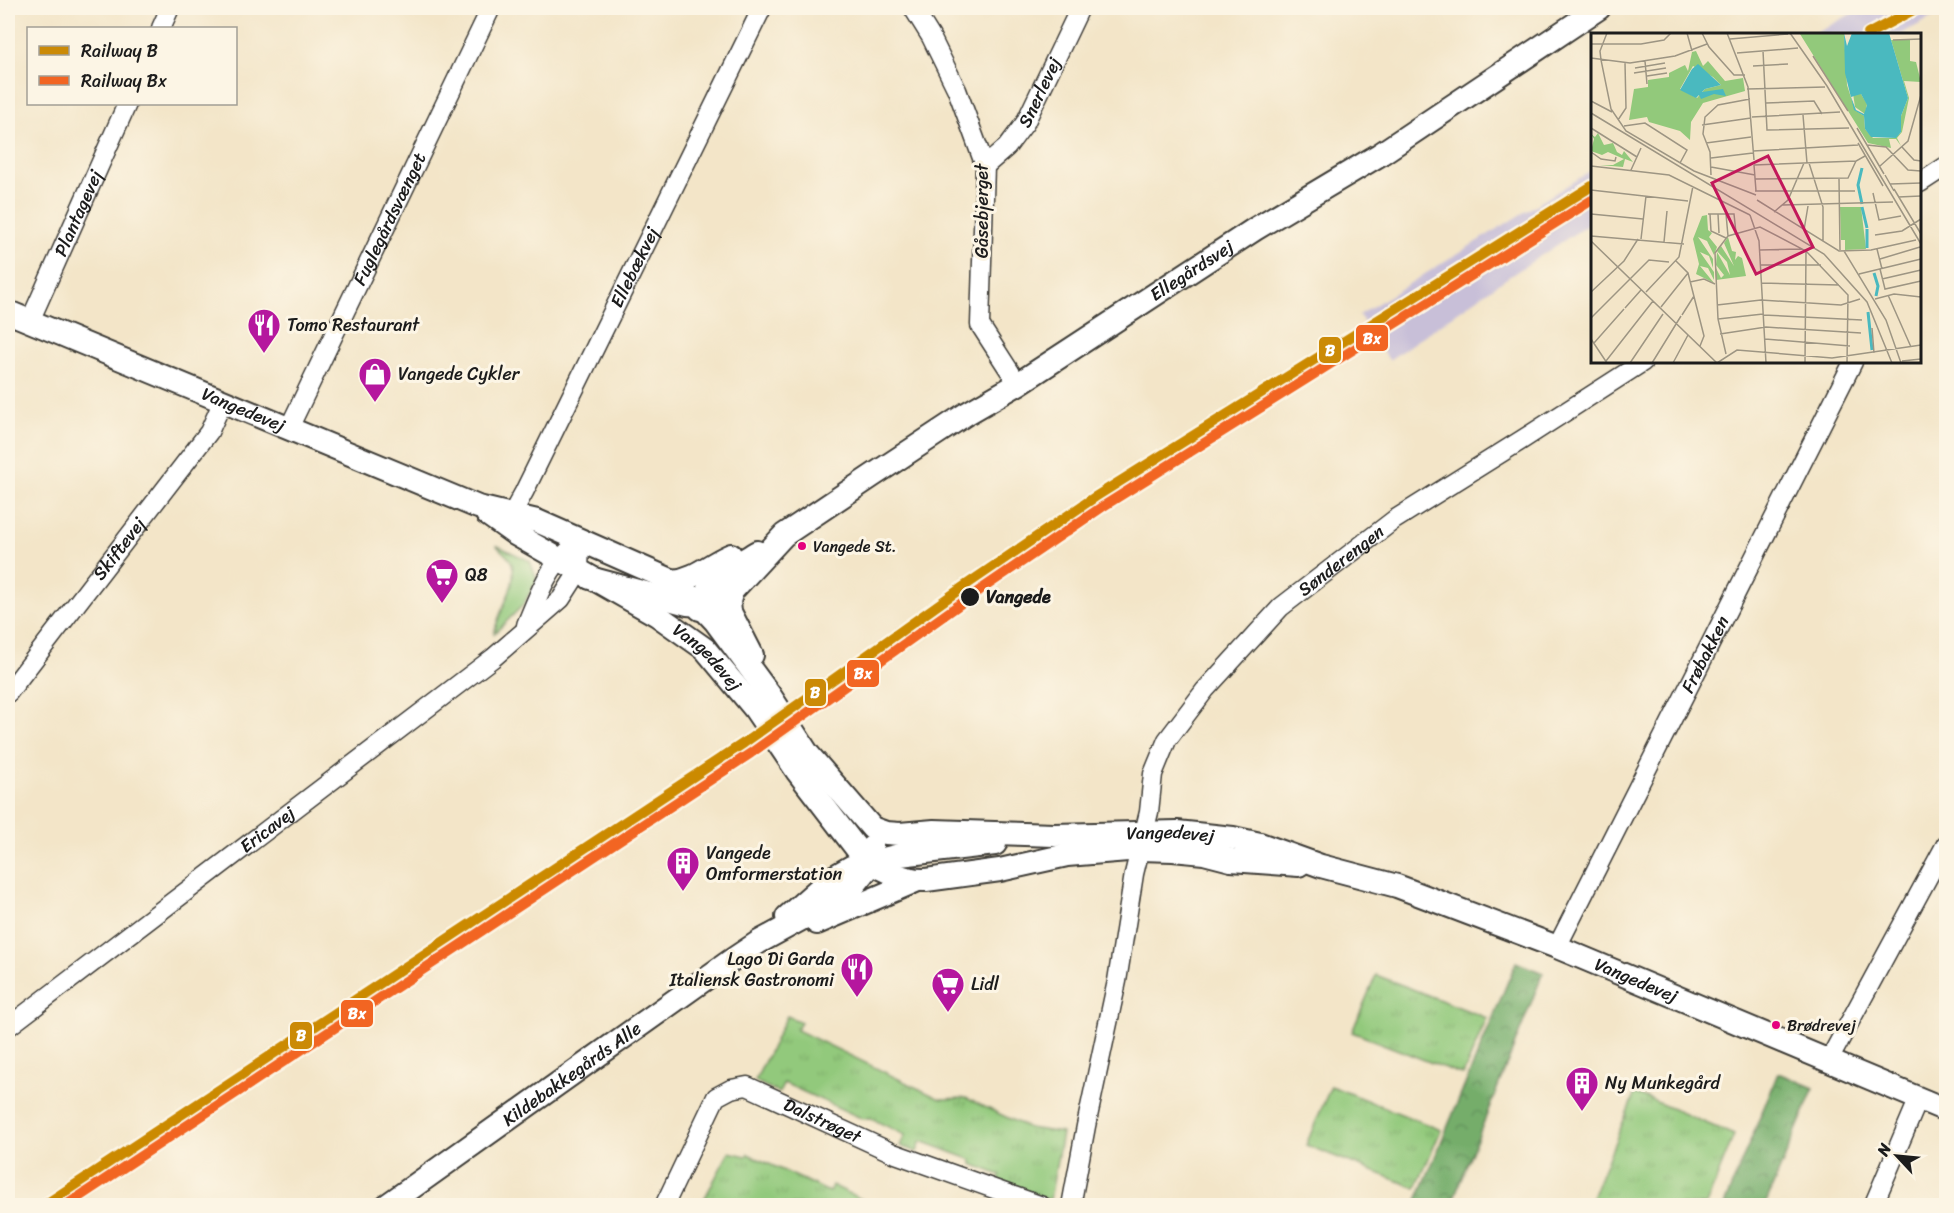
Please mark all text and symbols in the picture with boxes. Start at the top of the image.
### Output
legend [27,27,237,105]
inset map [1591,33,1921,363]
text: Railway B [81,35,158,67]
street label: Snerlevej [1009,52,1070,133]
text: Railway Bx [81,65,168,97]
street label: Fuglegårdsvænget [344,147,435,291]
street label: Gåsebjerget [966,163,998,258]
street label: Plantagevej [45,164,112,262]
street label: Ellebækvej [601,221,668,313]
street label: Ellegårdsvej [1143,231,1240,310]
restaurant icon: Tomo Restaurant [246,307,282,354]
place label: Tomo Restaurant [287,309,420,341]
line badge: Bx [1355,324,1389,352]
text: Bx [1363,324,1382,353]
line badge: B [1318,336,1342,364]
text: B [1325,336,1336,365]
shop icon: Vangede Cykler [357,356,393,403]
place label: Vangede Cykler [398,358,521,390]
street label: Vangedevej [197,378,291,441]
street label: Skiftevej [84,510,154,587]
street label: Sønderengen [1291,517,1392,605]
place label: Vangede St. [813,532,897,561]
marker: Vangede St. [796,540,808,552]
supermarket icon: Q8 [424,557,460,604]
place label: Q8 [465,559,488,591]
place label: Vangede [986,581,1051,613]
marker: Vangede [959,586,981,608]
street label: Frøbakken [1672,610,1738,699]
street label: Vangedevej [666,615,750,699]
line badge: Bx [846,659,880,688]
text: Bx [854,659,873,688]
line badge: B [804,678,827,707]
text: B [810,678,821,707]
street label: Ericavej [233,798,302,862]
street label: Vangedevej [1126,816,1216,852]
place label: Vangede Omformerstation [706,837,843,890]
building icon: Vangede Omformerstation [665,845,701,892]
place label: Lago Di Garda Italiensk Gastronomi [668,943,835,996]
street label: Vangedevej [1589,948,1683,1012]
restaurant icon: Lago Di Garda Italiensk Gastronomi [839,951,875,998]
supermarket icon: Lidl [930,966,966,1013]
place label: Lidl [971,968,1000,1000]
line badge: Bx [340,999,374,1028]
text: Bx [348,999,367,1028]
place label: Brødrevej [1787,1011,1857,1040]
street label: Kildebakkegårds Alle [495,1013,648,1135]
marker: Brødrevej [1770,1019,1782,1031]
line badge: B [289,1021,313,1050]
text: B [296,1021,307,1050]
building icon: Ny Munkegård [1564,1065,1600,1112]
place label: Ny Munkegård [1605,1067,1722,1099]
street label: Dalstrøget [778,1089,867,1153]
north arrow [1867,1126,1927,1186]
text: N [1868,1137,1900,1162]

